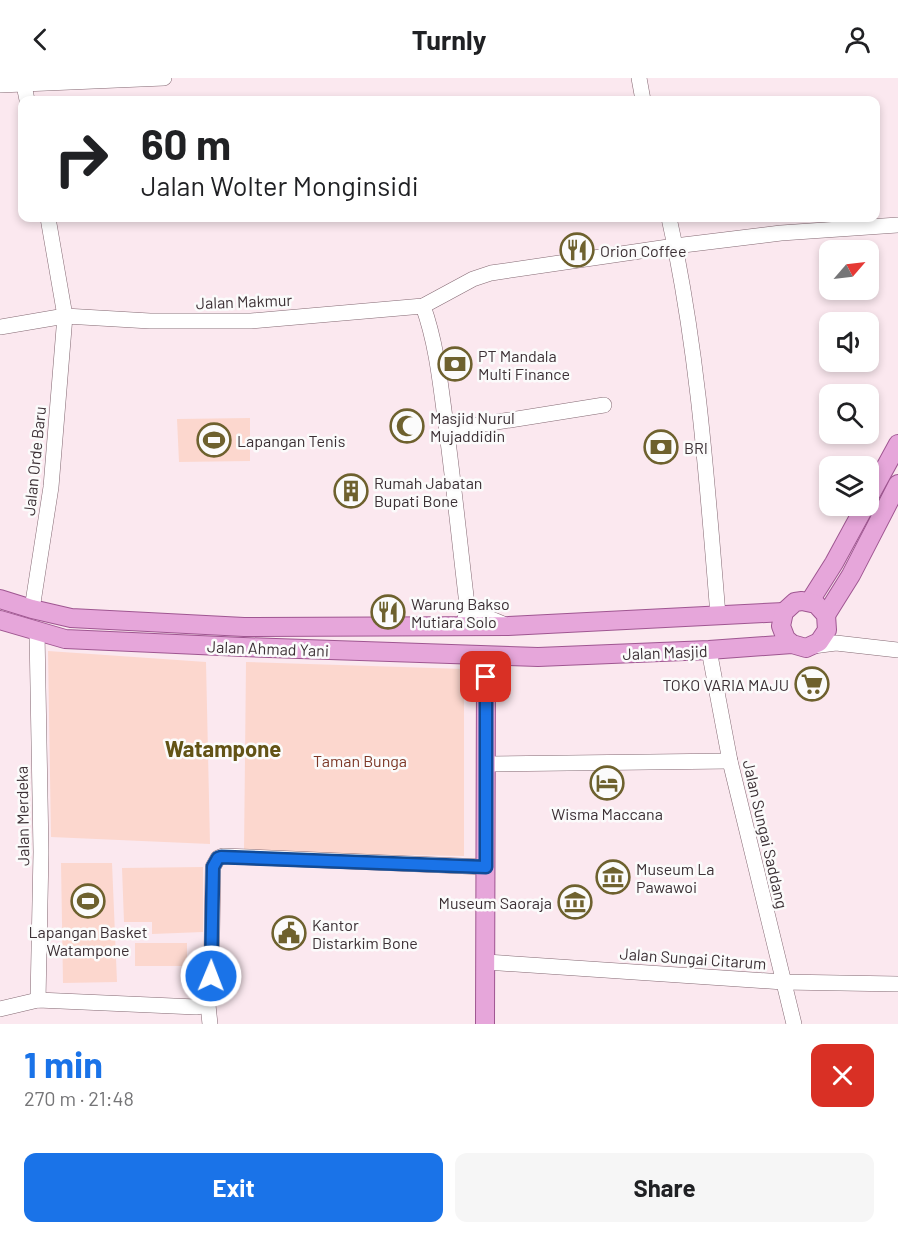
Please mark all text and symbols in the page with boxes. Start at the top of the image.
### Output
icon: back [24,23,57,56]
text: Turnly [412,23,486,55]
icon: person [841,23,874,56]
text: 60 m [141,118,231,168]
icon: right [42,120,120,198]
text: Jalan Wolter Monginsidi [141,169,419,201]
restaurant icon: Orion Coffee [559,232,595,268]
north arrow [819,240,879,300]
map controls [819,240,879,516]
place label: Orion Coffee [600,241,686,260]
street label: Jalan Makmur [196,290,293,312]
button: sound [819,312,879,372]
bank icon: PT Mandala Multi Finance [437,346,473,382]
place label: PT Mandala Multi Finance [478,346,570,383]
button: search [819,384,879,444]
street label: Jalan Orde Baru [19,405,49,517]
mosque icon: Masjid Nurul Mujaddidin [389,408,425,444]
place label: Masjid Nurul Mujaddidin [430,408,515,445]
sports icon: Lapangan Tenis [196,422,232,458]
bank icon: BRI [643,429,679,465]
place label: Lapangan Tenis [237,431,345,450]
place label: BRI [684,438,708,457]
button: layers [819,456,879,516]
building icon: Rumah Jabatan Bupati Bone [333,473,369,509]
place label: Rumah Jabatan Bupati Bone [374,473,482,510]
restaurant icon: Warung Bakso Mutiara Solo [370,594,406,630]
place label: Warung Bakso Mutiara Solo [411,594,510,631]
street label: Jalan Ahmad Yani [207,636,329,660]
street label: Jalan Masjid [622,641,708,663]
pin [460,651,511,702]
icon: arrive [469,660,502,693]
supermarket icon: TOKO VARIA MAJU [794,666,830,702]
place label: TOKO VARIA MAJU [662,675,789,694]
district label: Watampone [165,735,281,761]
park label: Taman Bunga [313,751,407,770]
street label: Jalan Sungai Saddang [740,758,792,910]
hotel icon: Wisma Maccana [589,765,625,801]
street label: Jalan Merdeka [12,766,32,866]
place label: Wisma Maccana [551,804,663,823]
museum icon: Museum La Pawawoi [595,859,631,895]
place label: Museum La Pawawoi [636,859,715,896]
sports icon: Lapangan Basket Watampone [70,883,106,919]
museum icon: Museum Saoraja [557,884,593,920]
place label: Museum Saoraja [438,893,552,912]
public building icon: Kantor Distarkim Bone [271,915,307,951]
place label: Kantor Distarkim Bone [312,915,418,952]
place label: Lapangan Basket Watampone [28,922,148,959]
street label: Jalan Sungai Citarum [619,943,767,973]
position arrow [179,944,243,1008]
text: 1 min [24,1042,103,1085]
button: close [811,1044,874,1107]
text: 270 m · 21:48 [24,1086,134,1110]
button: Exit [24,1153,443,1222]
button: Share [455,1153,874,1222]

